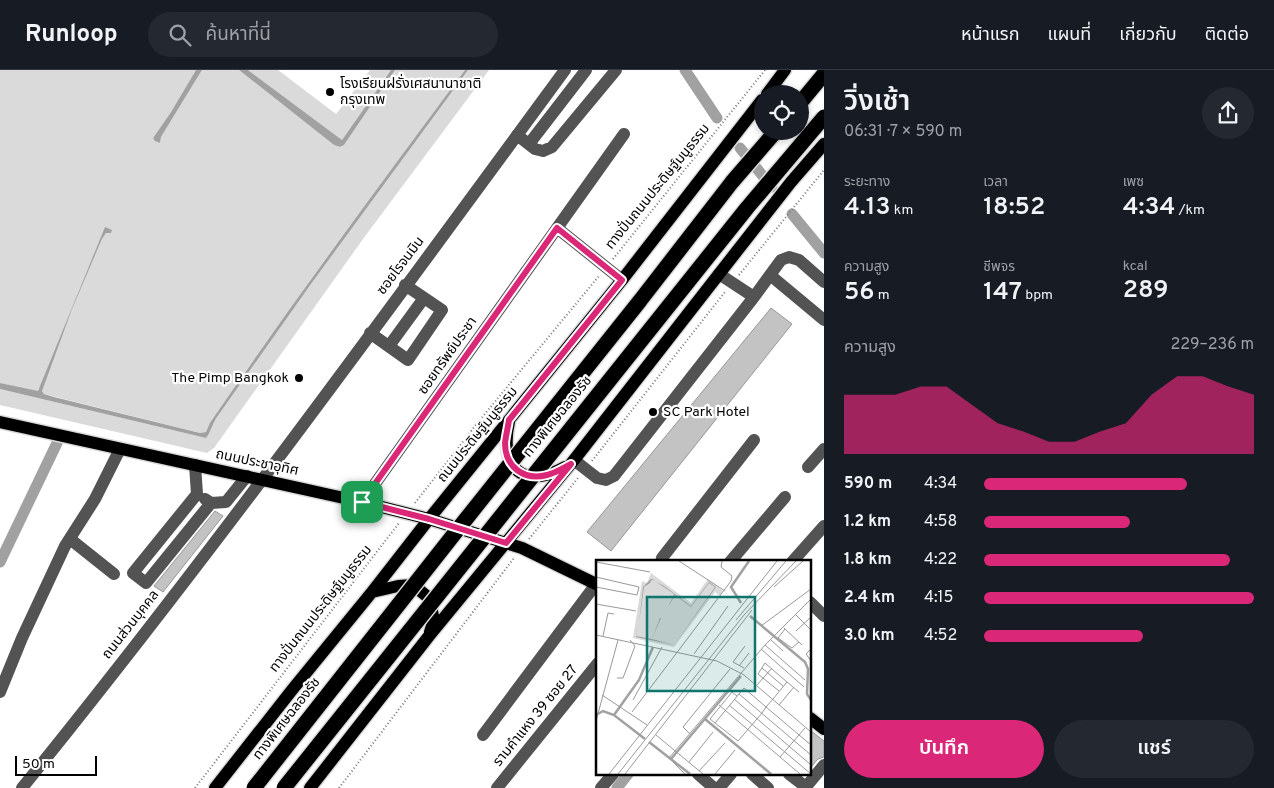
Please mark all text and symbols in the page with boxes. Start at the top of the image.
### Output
search box [148,12,498,57]
text: Runloop [25,20,118,50]
icon: search [166,21,194,49]
text: ค้นหาที่นี่ [206,23,271,47]
text: หน้าแรก [961,24,1019,47]
text: แผนที่ [1047,24,1091,47]
text: เกี่ยวกับ [1119,24,1177,47]
text: ติดต่อ [1205,24,1249,47]
place label: โรงเรียนฝรั่งเศสนานาชาติ กรุงเทพ [340,73,481,109]
map controls [754,85,809,140]
button: locate [754,85,809,140]
text: วิ่งเช้า [844,85,910,121]
marker: โรงเรียนฝรั่งเศสนานาชาติ กรุงเทพ [324,86,336,98]
button: share [1202,87,1254,139]
street label: ทางปั่นถนนประดิษฐ์มนูธรรม [600,119,714,253]
text: 06:31 · 7 × 590 m [844,122,962,142]
text: ระยะทาง [844,174,890,191]
text: เวลา [983,174,1008,191]
text: เพซ [1123,174,1144,191]
text: 4.13 [844,192,891,224]
text: 18:52 [983,192,1045,224]
text: 4:34 [1123,192,1175,224]
text: km [891,202,913,219]
text: /km [1175,202,1205,219]
street label: ซอยโรจนมิน [374,234,428,298]
text: kcal [1123,258,1148,275]
text: ความสูง [844,259,889,276]
text: ชีพจร [983,259,1015,276]
text: 289 [1123,275,1169,307]
text: 56 [844,277,875,309]
text: 147 [983,277,1022,309]
text: m [875,287,890,304]
text: bpm [1022,287,1053,304]
street label: ซอยทรัพย์ประชา [415,314,481,398]
text: 229–236 m [1170,335,1254,355]
text: ความสูง [844,338,896,358]
place label: The Pimp Bangkok [171,370,289,387]
marker: The Pimp Bangkok [293,372,305,384]
street label: ทางพิเศษฉลองรัช [520,373,596,461]
street label: ถนนประดิษฐ์มนูธรรม [434,384,522,486]
place label: SC Park Hotel [663,404,750,421]
marker: SC Park Hotel [647,406,659,418]
street label: ถนนประชาอุทิศ [214,446,300,480]
text: 590 m [844,474,892,494]
text: 4:34 [924,474,957,494]
pin [341,481,383,523]
icon: arrive [348,488,376,516]
text: 1.2 km [844,512,891,532]
text: 4:58 [924,512,957,532]
street label: ทางปั่นถนนประดิษฐ์มนูธรรม [264,541,376,676]
text: 1.8 km [844,550,891,570]
text: 4:22 [924,550,957,570]
inset map [596,560,812,776]
street label: ถนนส่วนบุคคล [98,587,163,663]
text: 2.4 km [844,588,895,608]
text: 4:15 [924,588,953,608]
text: 3.0 km [844,626,895,646]
text: 4:52 [924,626,957,646]
street label: รามคำแหง 39 ซอย 27 [490,662,582,770]
street label: ทางพิเศษฉลองรัช [250,674,324,764]
button: บันทึก [844,720,1044,778]
button: แชร์ [1054,720,1254,778]
scale bar [15,753,98,776]
text: 50 m [22,756,55,773]

